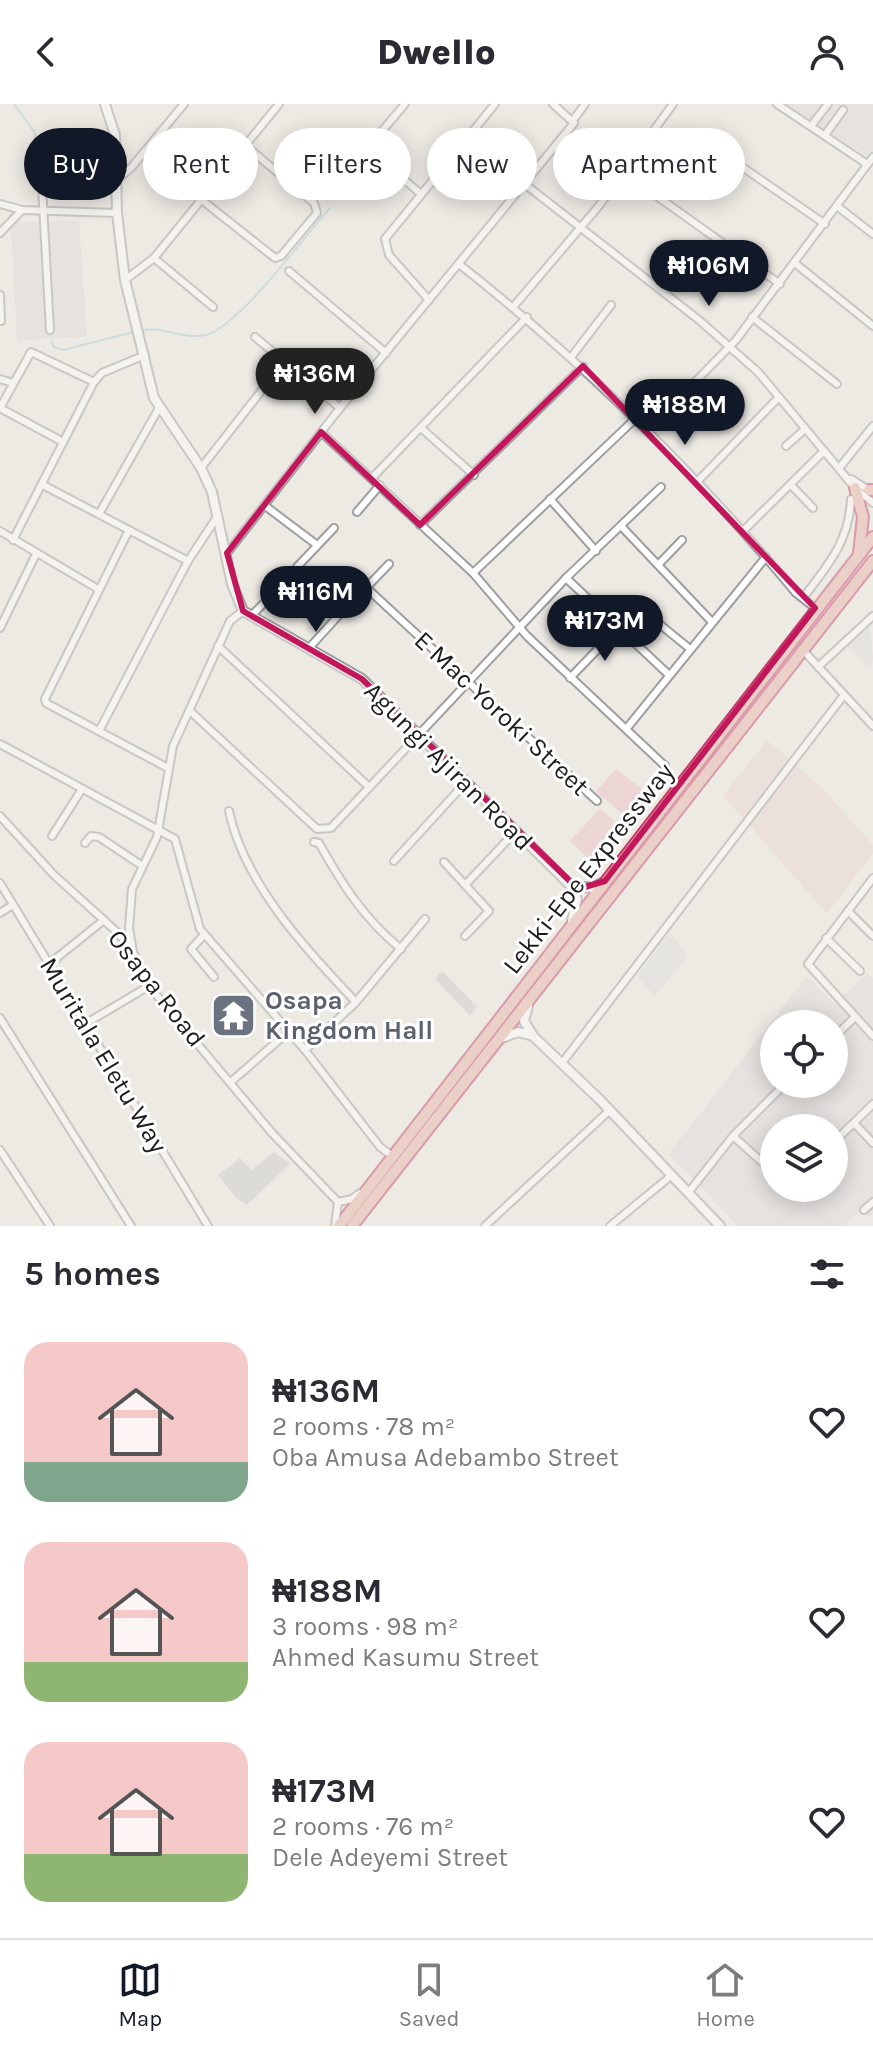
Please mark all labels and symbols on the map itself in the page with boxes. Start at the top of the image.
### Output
pin: ₦106M [653,240,765,308]
pin: ₦136M [259,348,371,416]
pin: ₦188M [629,379,741,447]
pin: ₦116M [260,566,372,634]
pin: ₦173M [549,595,661,663]
street label: E Mac Yoroki Street [408,625,595,802]
street label: Agungi Ajiran Road [358,676,539,857]
street label: Lekki-Epe Expressway [496,757,680,980]
street label: Osapa Road [101,923,212,1053]
street label: Muritala Eletu Way [33,952,174,1159]
place label: Osapa Kingdom Hall [265,985,433,1046]
temple icon: Osapa Kingdom Hall [210,991,258,1039]

